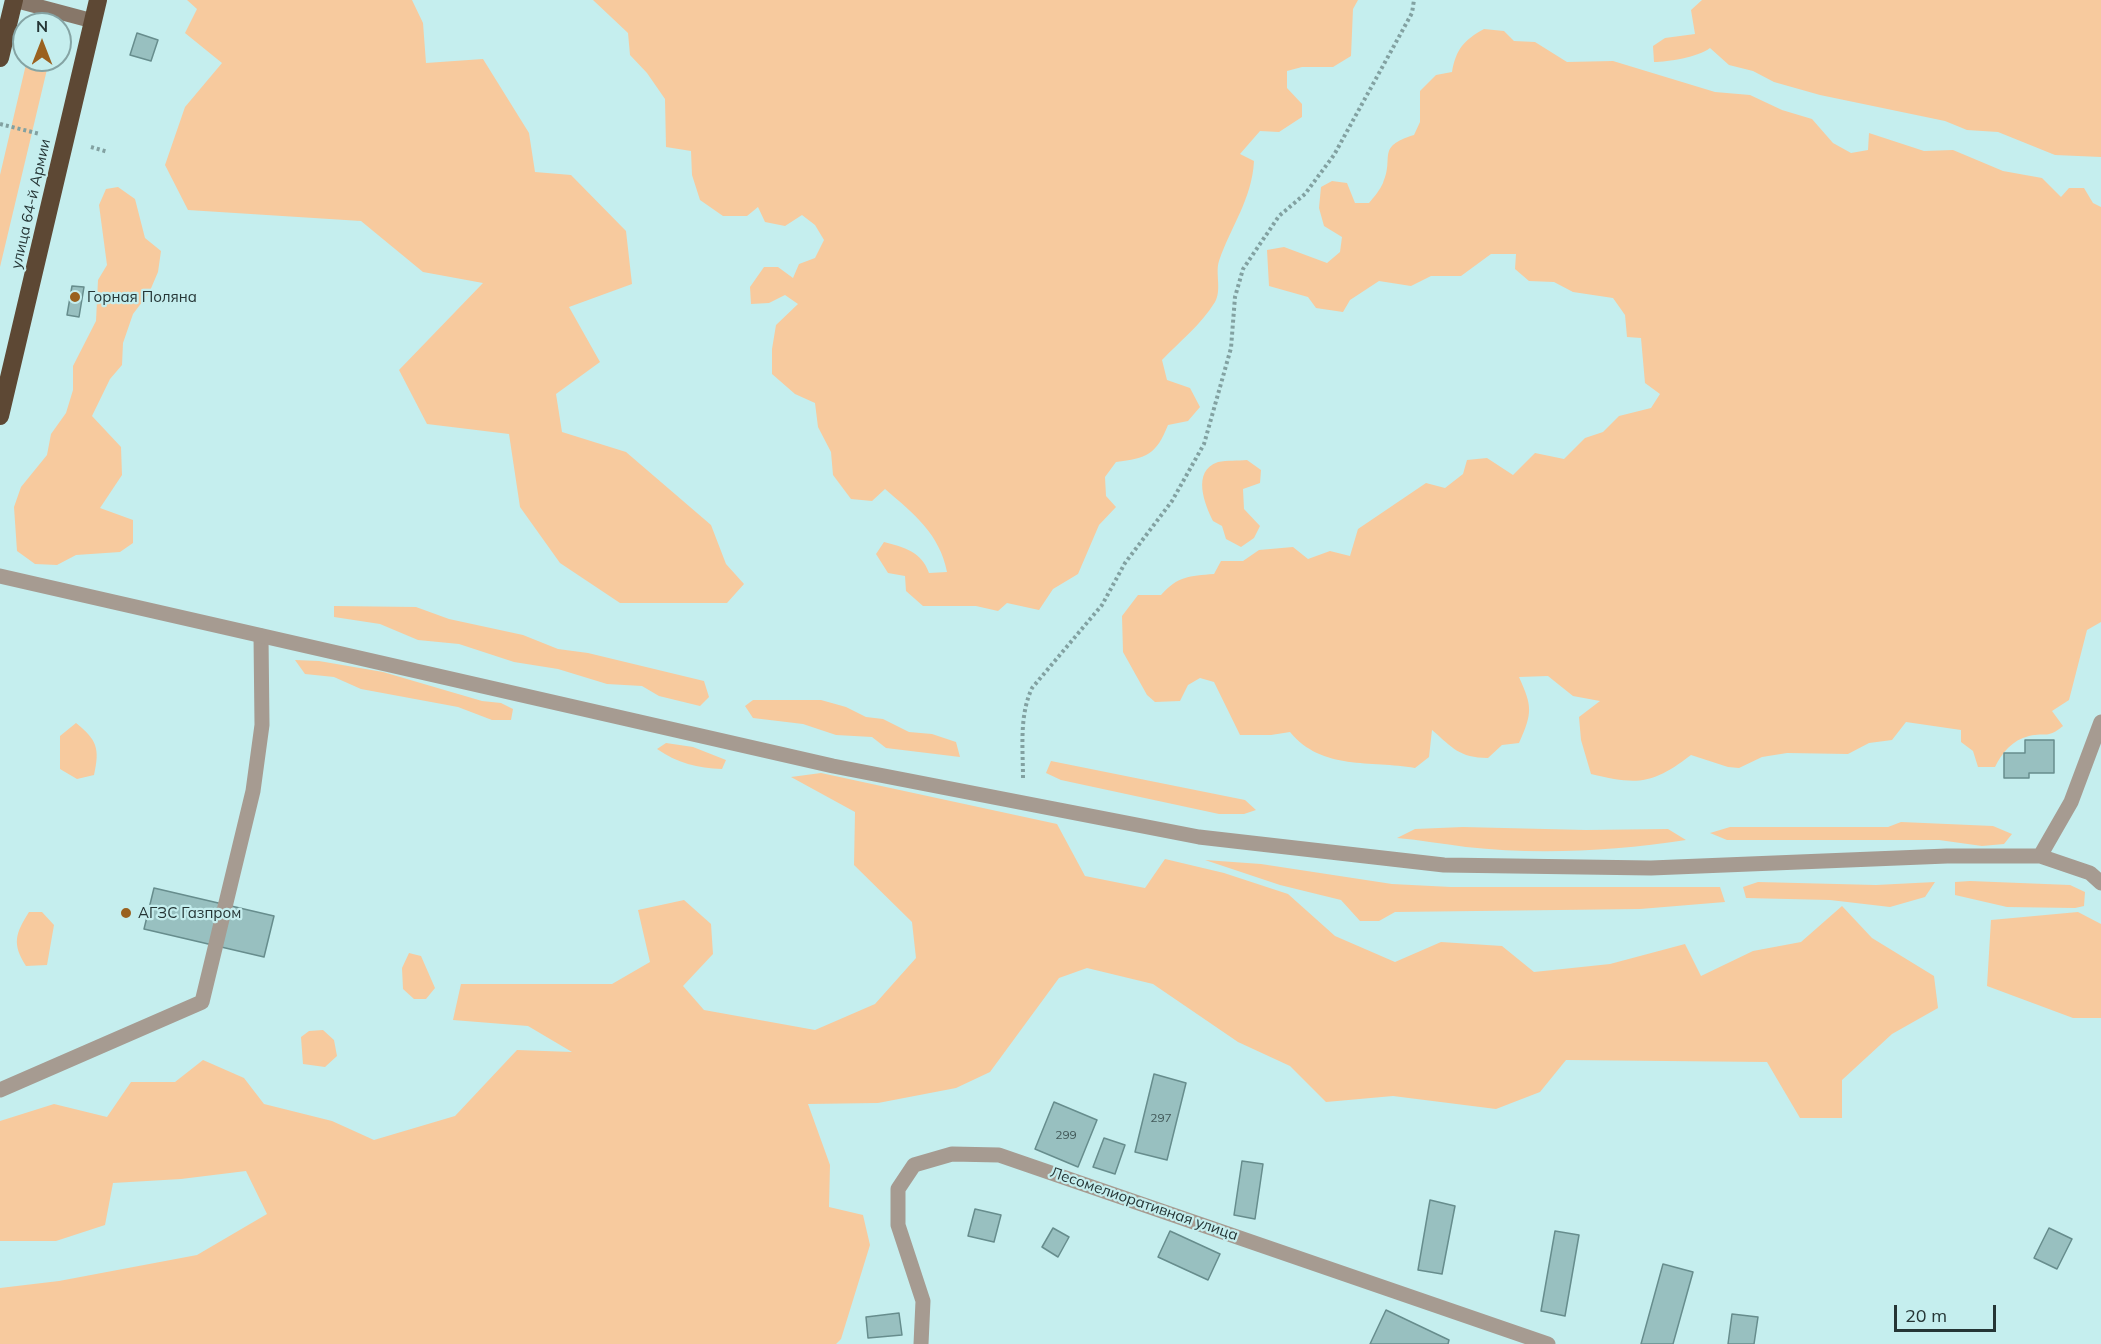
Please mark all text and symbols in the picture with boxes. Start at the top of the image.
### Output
north arrow [12,12,72,72]
text: N [36,16,48,36]
street label: улица 64-й Армии [7,137,55,271]
place label: Горная Поляна [87,288,197,306]
marker: Горная Поляна [68,290,82,304]
place label: АГЗС Газпром [138,904,241,922]
marker: АГЗС Газпром [119,906,133,920]
house number: 297 [1150,1111,1172,1125]
house number: 299 [1055,1128,1077,1142]
street label: Лесомелиоративная улица [1048,1163,1240,1245]
scale bar [1897,1293,1999,1331]
text: 20 m [1905,1304,1947,1327]

